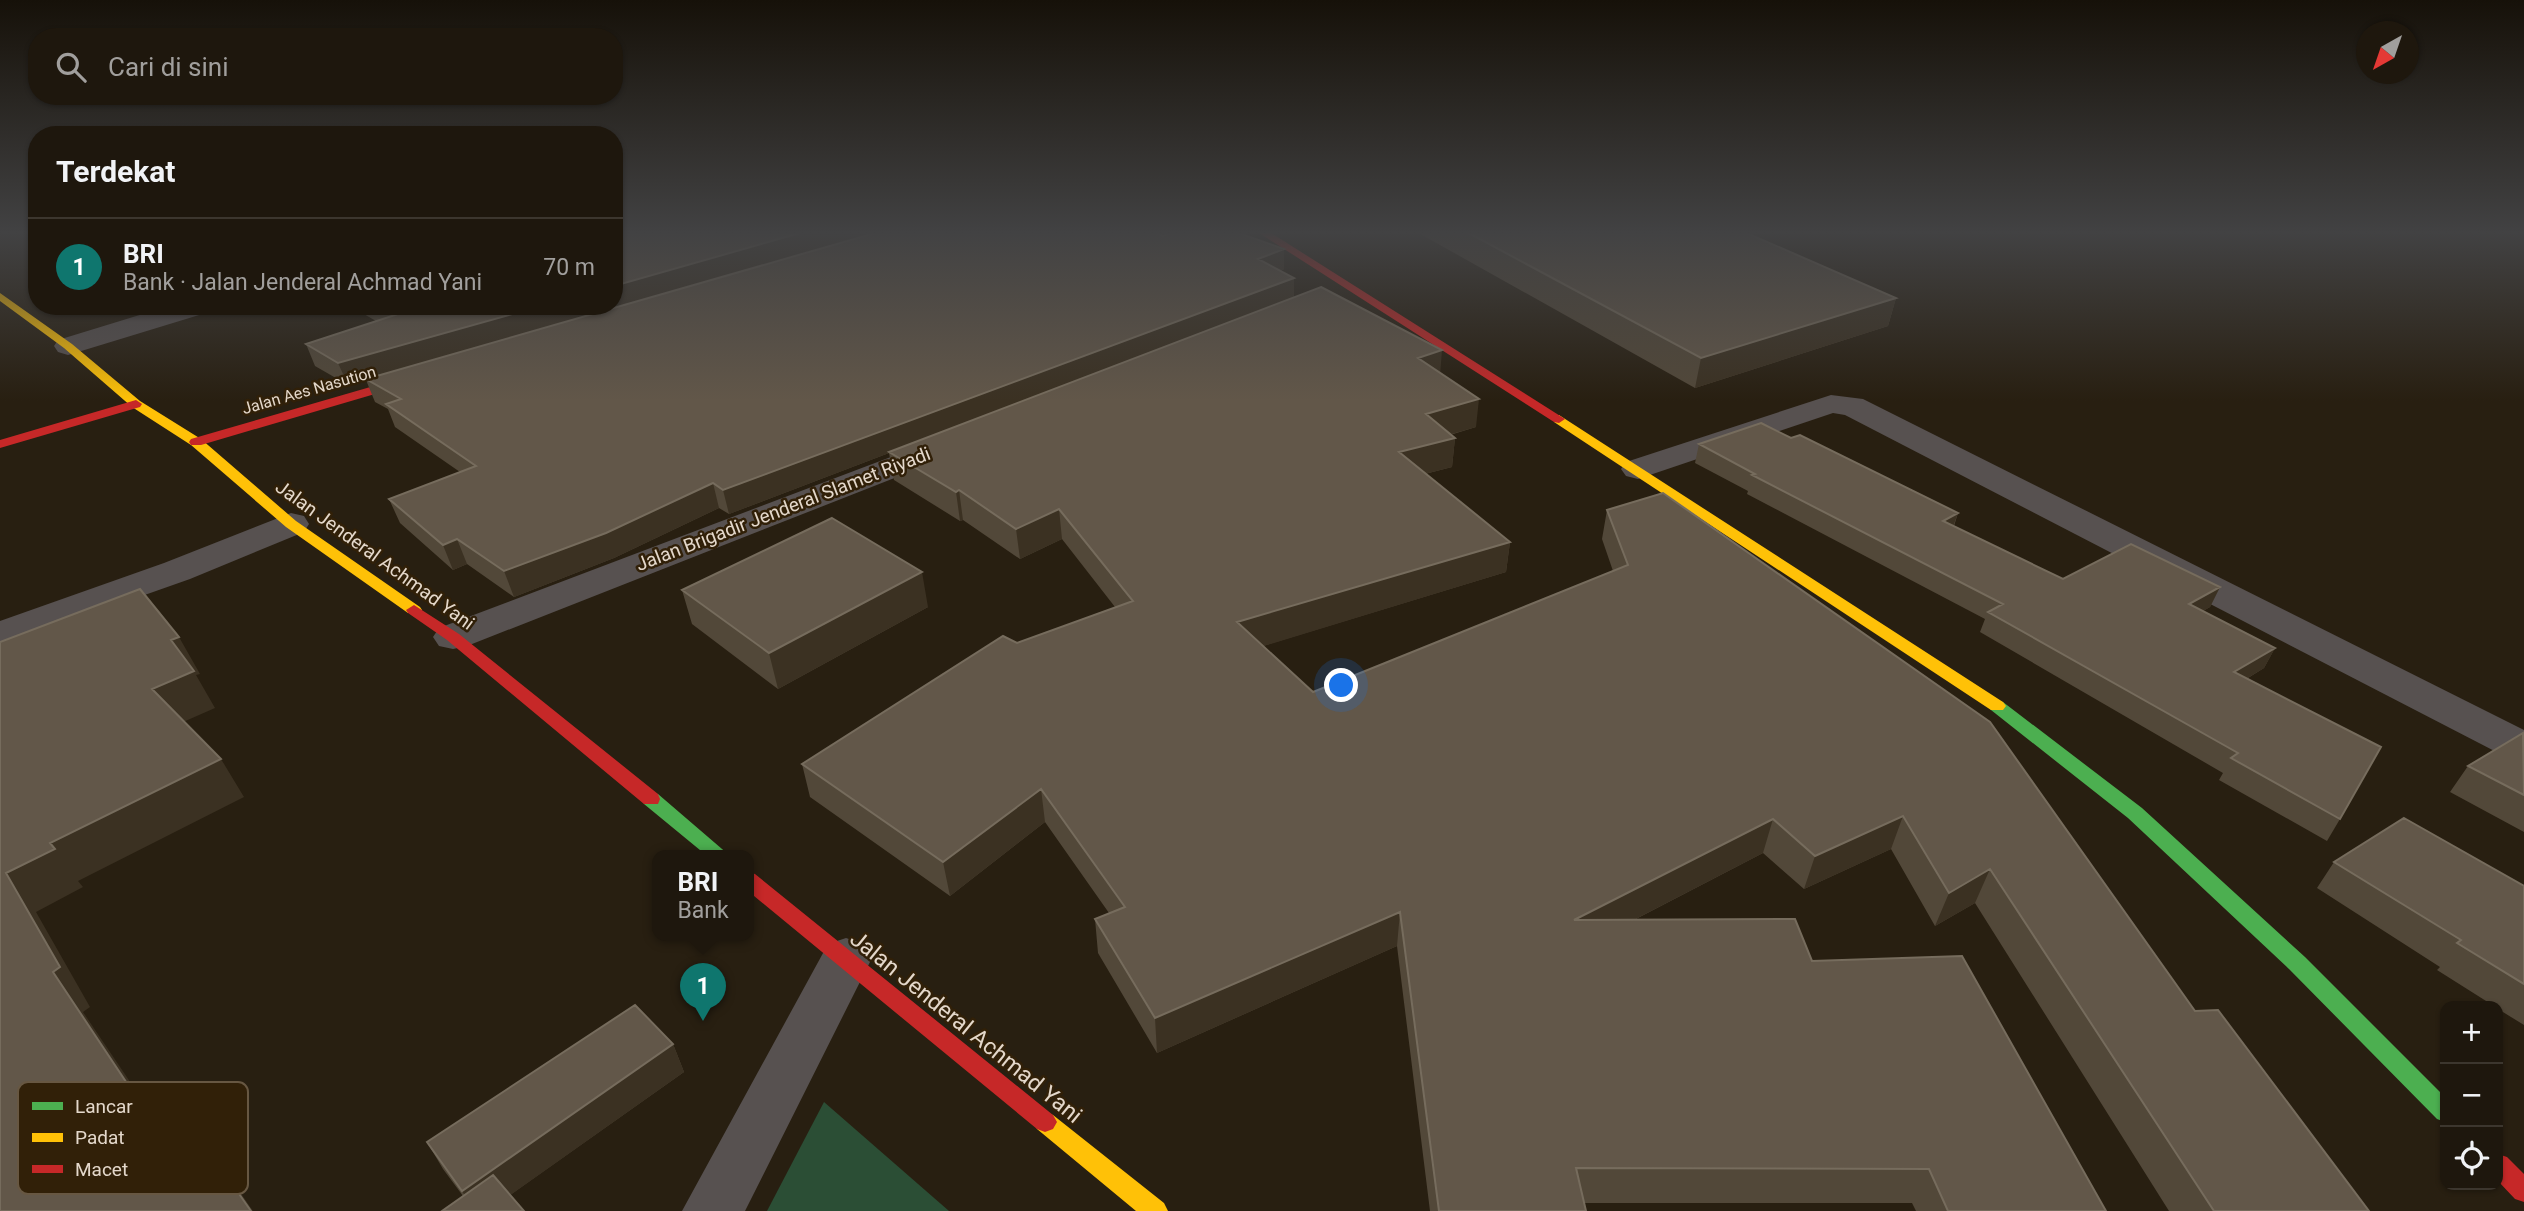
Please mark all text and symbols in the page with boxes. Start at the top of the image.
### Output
north arrow [2356,21,2419,84]
search box [28,28,623,105]
icon: search [52,48,90,86]
text: Cari di sini [108,52,229,82]
text: Terdekat [56,154,175,189]
text: BRI [123,239,164,269]
text: 1 [72,254,86,281]
text: 70 m [543,254,595,281]
text: Bank · Jalan Jenderal Achmad Yani [123,269,482,296]
street label: Jalan Aes Nasution [240,362,378,418]
street label: Jalan Brigadir Jenderal Slamet Riyadi [632,442,934,576]
street label: Jalan Jenderal Achmad Yani [271,475,479,635]
your location [1324,668,1358,702]
popup [652,850,754,941]
text: BRI [677,867,718,897]
text: Bank [677,897,729,924]
street label: Jalan Jenderal Achmad Yani [845,925,1087,1129]
pin: 1 [680,963,726,1021]
map controls [2440,1001,2503,1190]
button: + [2440,1001,2503,1064]
button: − [2440,1064,2503,1127]
legend [18,1082,248,1194]
text: Lancar [75,1095,133,1118]
text: Padat [75,1126,125,1149]
button: locate [2440,1127,2503,1190]
text: Macet [75,1158,128,1181]

